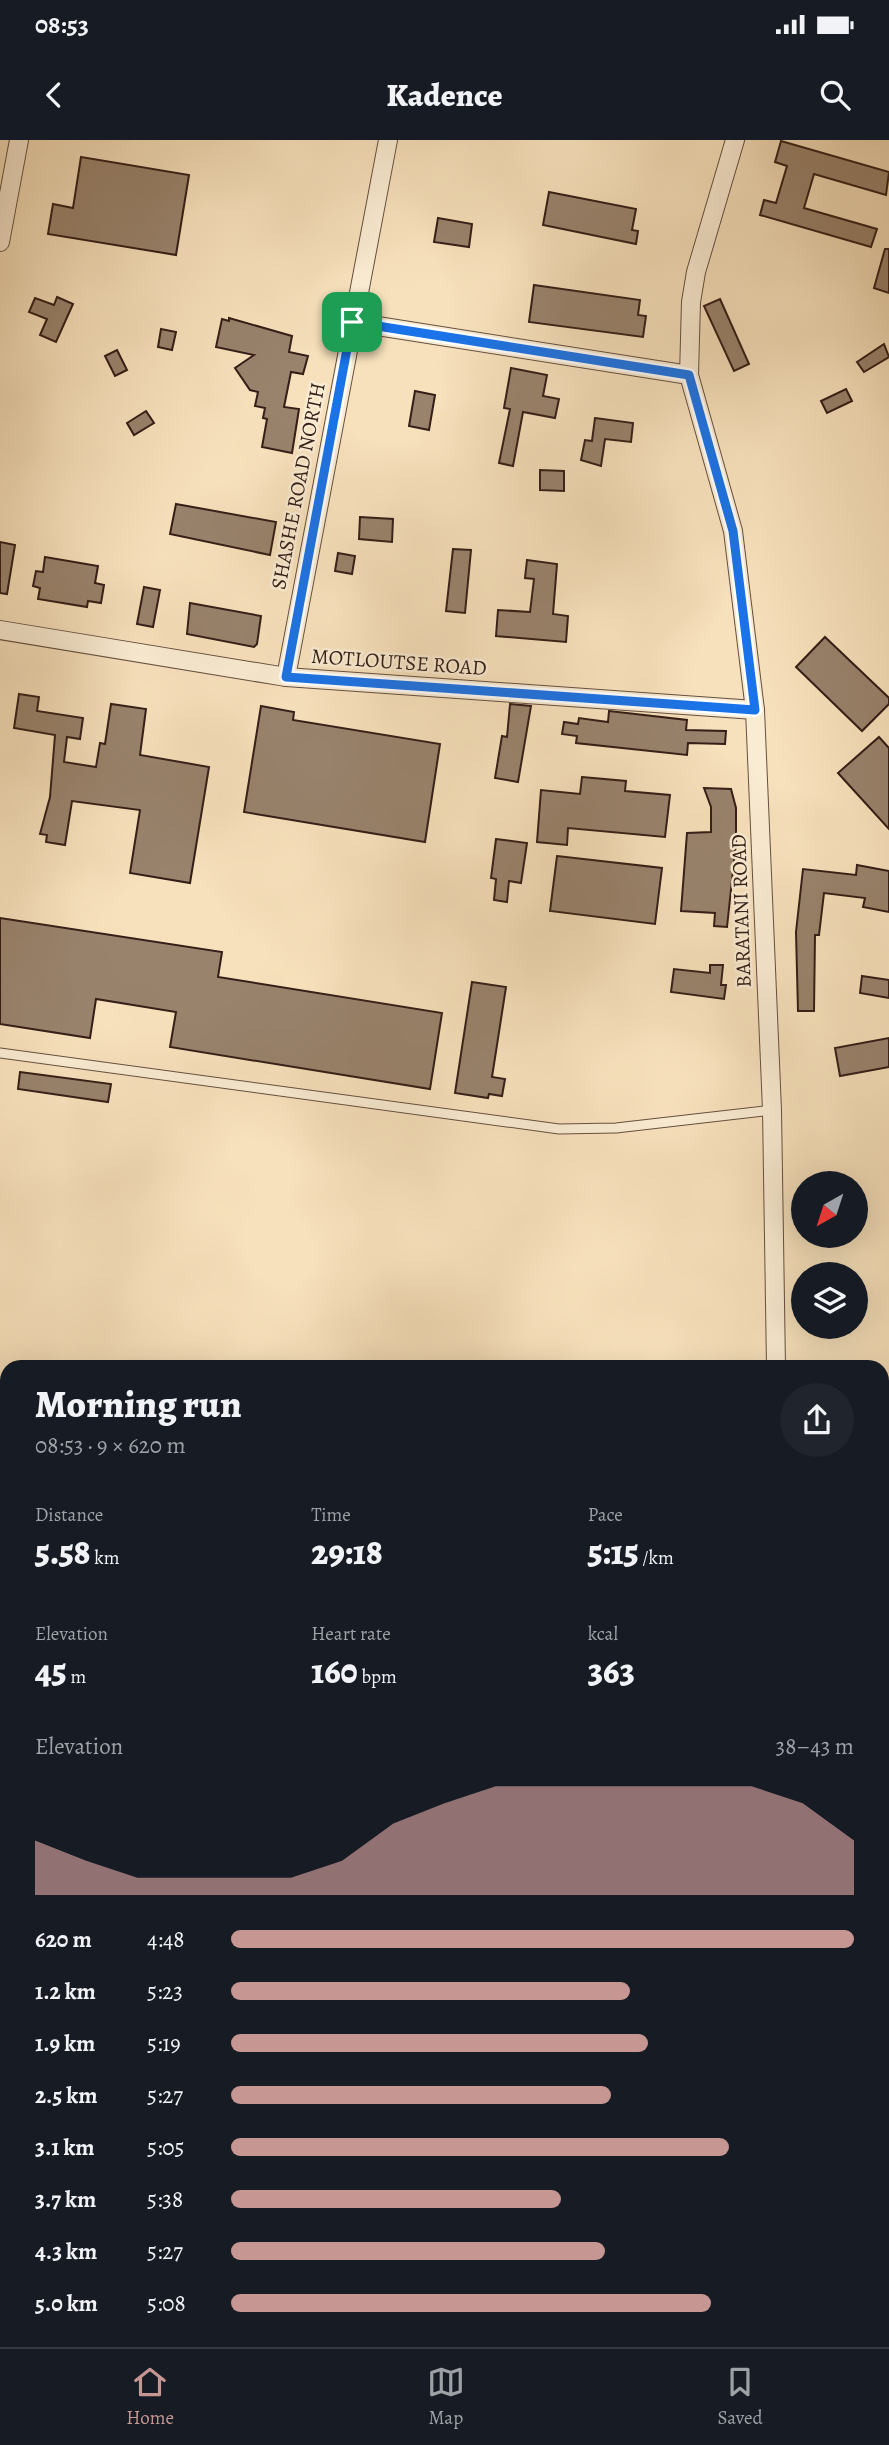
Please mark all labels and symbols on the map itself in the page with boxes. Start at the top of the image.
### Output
pin [322,292,382,352]
street label: SHASHE ROAD NORTH [264,380,332,592]
street label: MOTLOUTSE ROAD [310,642,488,682]
street label: BARATANI ROAD [724,834,758,988]
north arrow [791,1171,868,1248]

